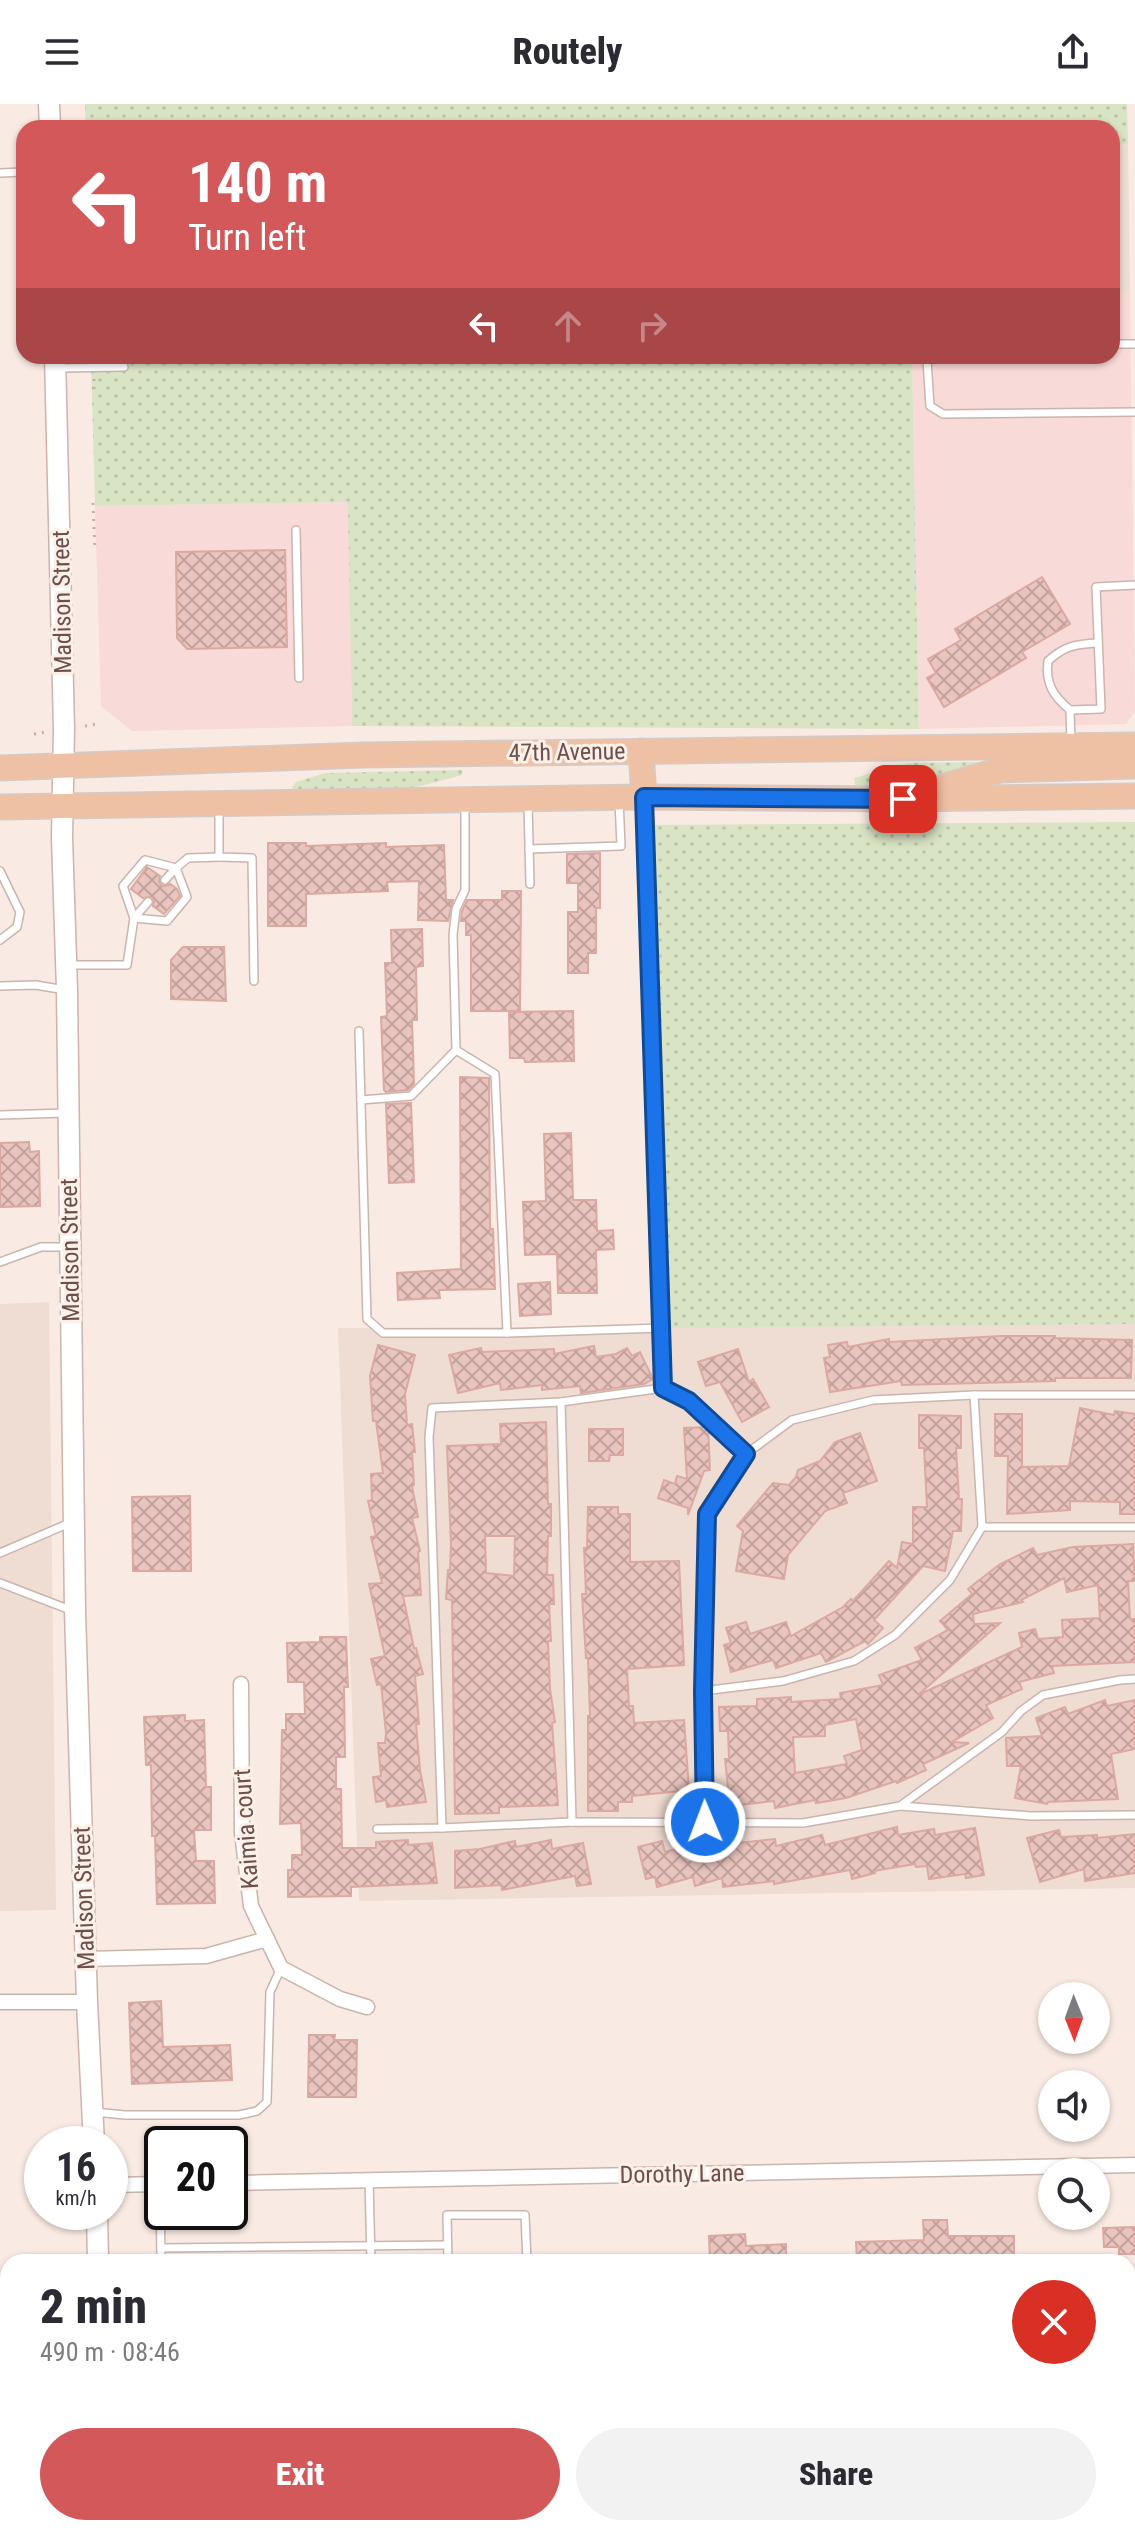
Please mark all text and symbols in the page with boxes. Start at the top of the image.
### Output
icon: menu [40,30,84,74]
icon: share [1051,30,1095,74]
text: Routely [513,31,622,73]
text: 140 m [188,150,327,216]
icon: left [56,152,160,256]
text: Turn left [188,217,306,259]
icon: left [462,304,506,348]
icon: ahead [546,304,590,348]
icon: right [630,304,674,348]
street label: Madison Street [47,530,77,674]
street label: 47th Avenue [508,737,626,767]
pin [869,765,937,833]
icon: arrive [881,777,925,821]
street label: Madison Street [55,1178,85,1322]
street label: Kaimia court [228,1768,264,1890]
position arrow [663,1780,747,1864]
street label: Madison Street [68,1826,100,1970]
north arrow [1038,1982,1110,2054]
map controls [1038,1982,1110,2230]
button: sound [1038,2070,1110,2142]
speed limit sign: 20 [144,2126,248,2230]
text: 16 [56,2144,96,2191]
button: search [1038,2158,1110,2230]
street label: Dorothy Lane [619,2159,745,2189]
text: km/h [55,2186,97,2210]
text: 2 min [40,2278,147,2335]
button: close [1012,2280,1096,2364]
text: 490 m · 08:46 [40,2337,180,2367]
button: Exit [40,2428,560,2520]
button: Share [576,2428,1096,2520]

